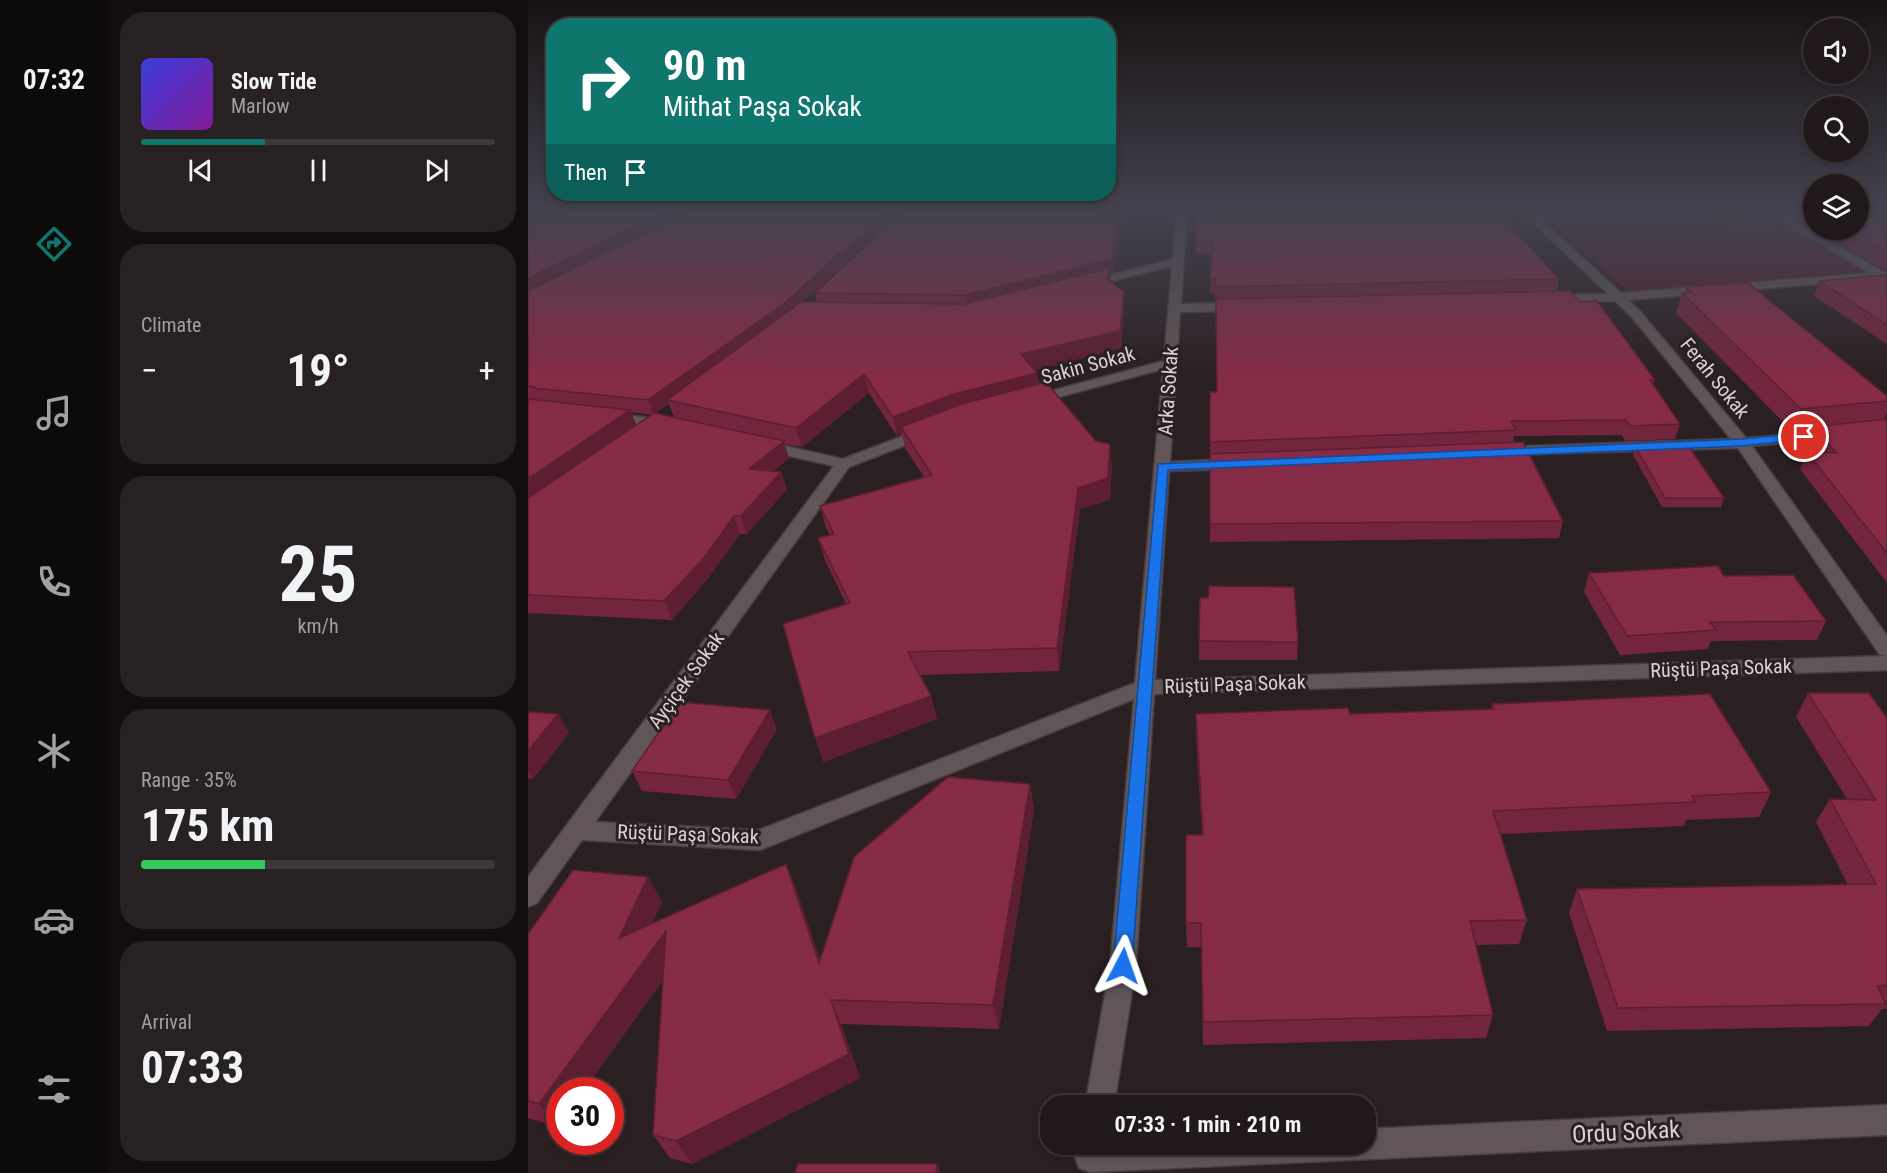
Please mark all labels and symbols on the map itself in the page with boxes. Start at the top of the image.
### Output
street label: Ferah Sokak [1675,333,1755,423]
street label: Sakin Sokak [1039,341,1137,389]
street label: Arka Sokak [1153,346,1183,436]
pin [1778,411,1829,462]
street label: Ayçiçek Sokak [643,627,729,733]
street label: Rüştü Paşa Sokak [1650,654,1792,682]
street label: Rüştü Paşa Sokak [1164,670,1306,698]
street label: Rüştü Paşa Sokak [617,820,759,848]
position arrow [1091,934,1155,998]
speed limit sign: 30 [546,1077,624,1155]
street label: Ordu Sokak [1571,1115,1681,1149]

